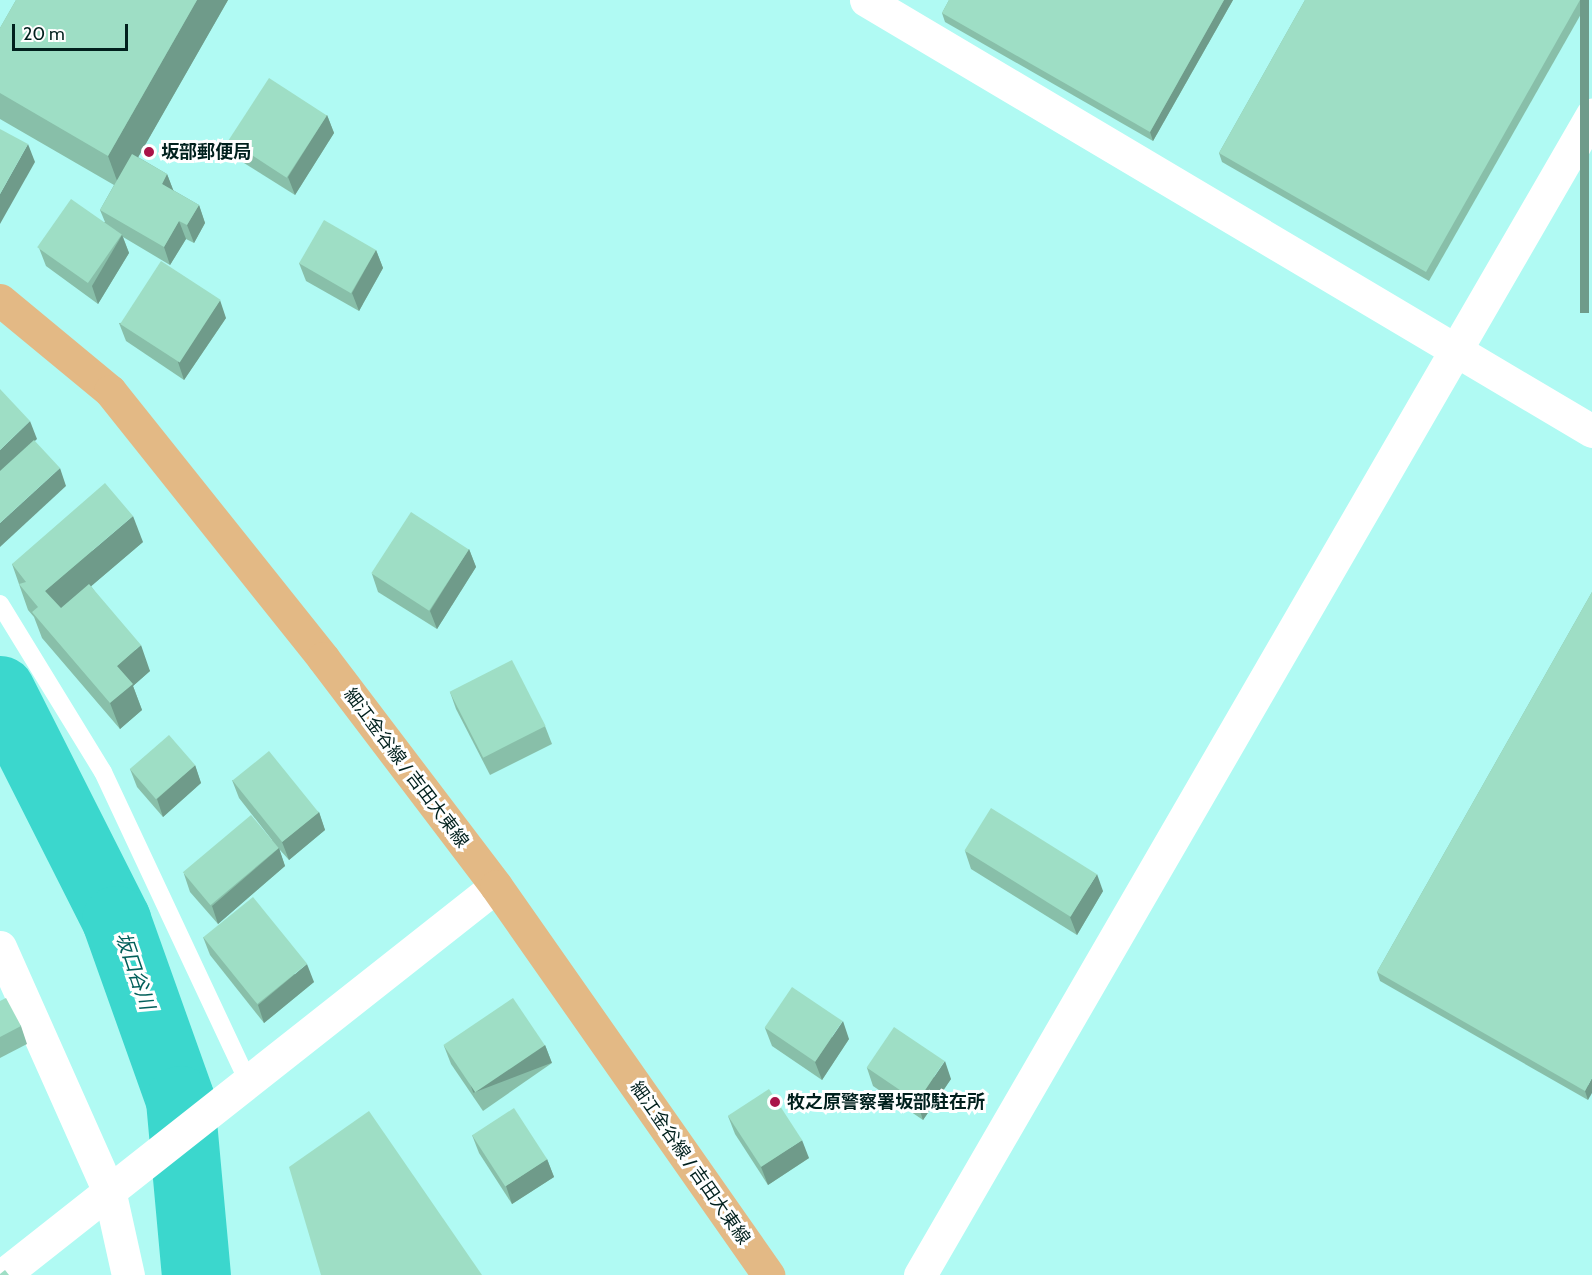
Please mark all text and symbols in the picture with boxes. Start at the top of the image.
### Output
scale bar [15,12,130,50]
text: 20 m [23,23,65,45]
place label: 坂部郵便局 [161,141,251,163]
marker: 坂部郵便局 [142,145,156,159]
street label: 細江金谷線 / 吉田大東線 [339,684,473,852]
water label: 坂口谷川 [111,929,159,1013]
street label: 細江金谷線 / 吉田大東線 [626,1077,754,1249]
place label: 牧之原警察署坂部駐在所 [787,1091,985,1113]
marker: 牧之原警察署坂部駐在所 [768,1095,782,1109]

